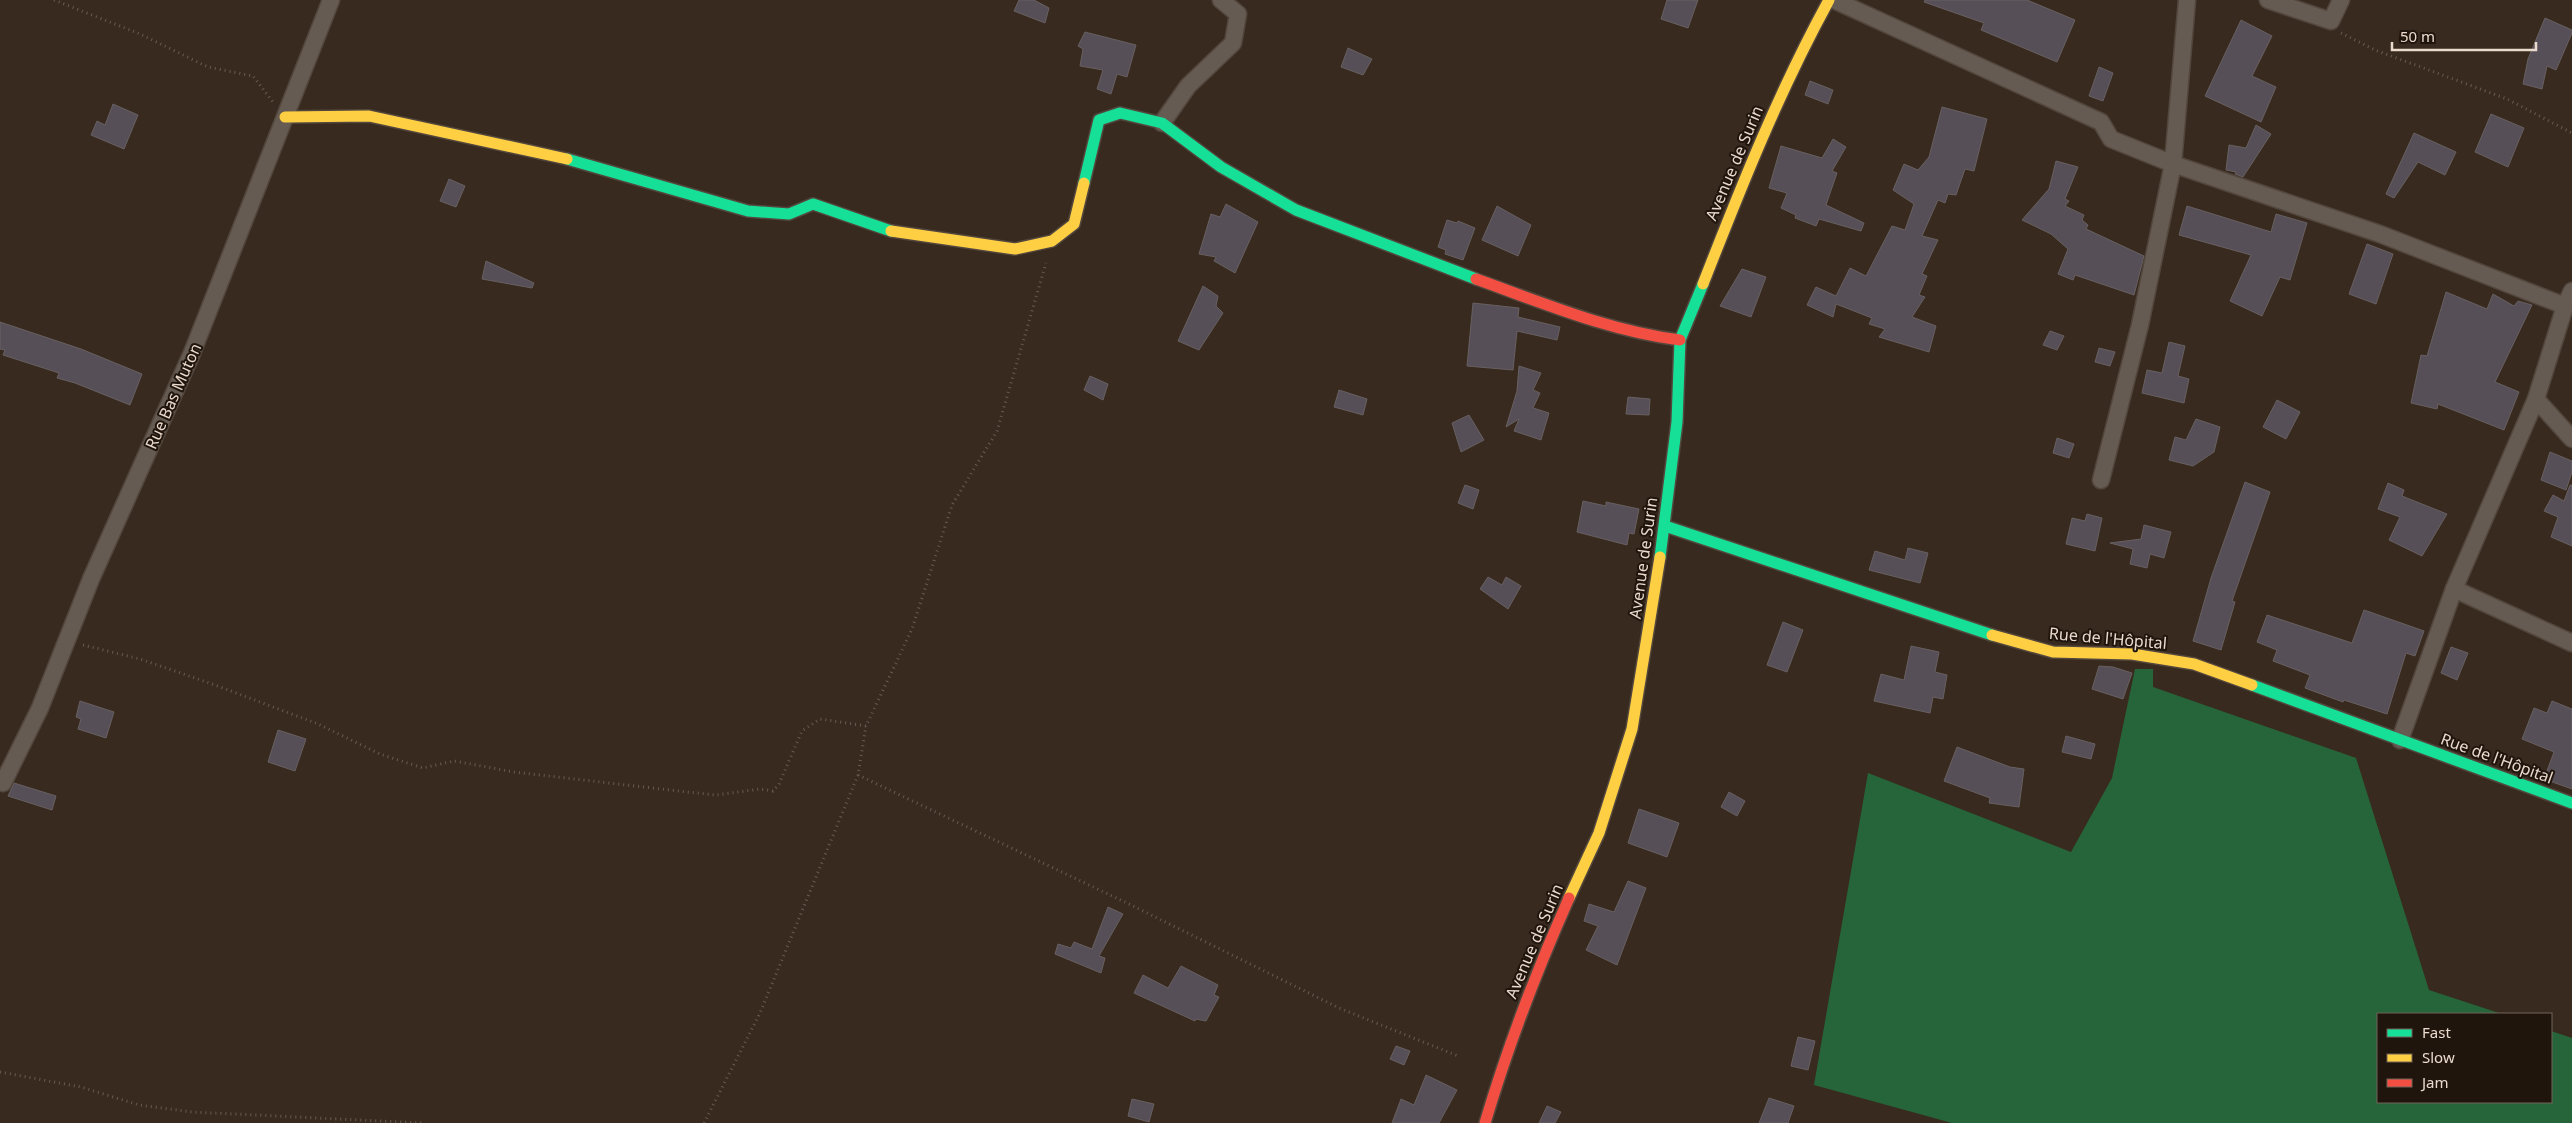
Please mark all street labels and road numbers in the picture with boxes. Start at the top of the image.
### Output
street label: Avenue de Surin [1700,102,1768,224]
street label: Rue Bas Muton [140,339,206,453]
street label: Avenue de Surin [1624,496,1662,620]
street label: Rue de l'Hôpital [2048,622,2168,654]
street label: Rue de l'Hôpital [2438,727,2556,789]
street label: Avenue de Surin [1500,880,1568,1002]

